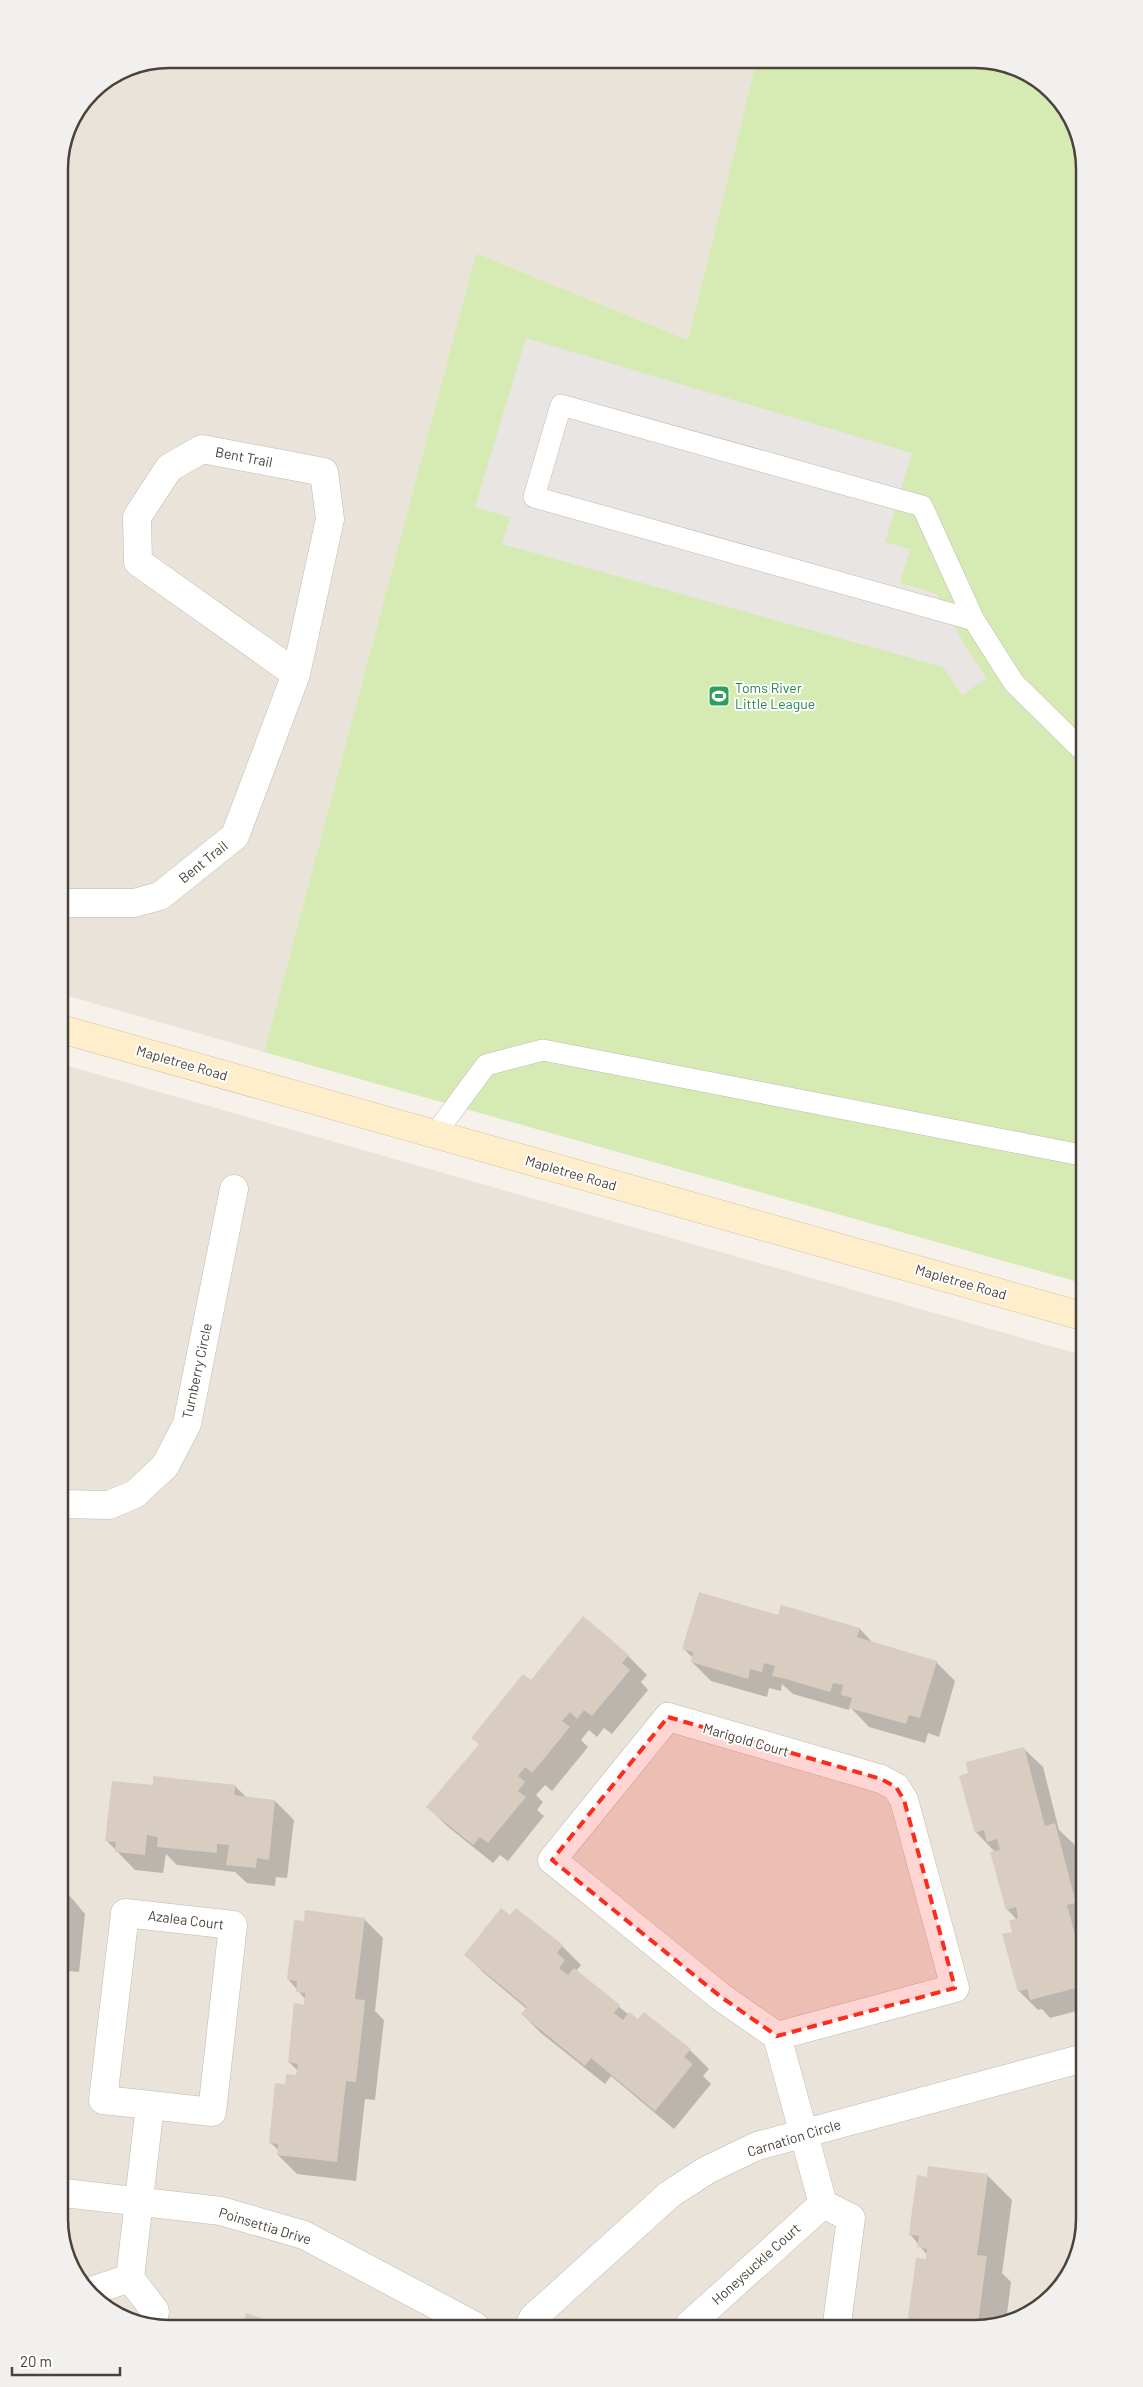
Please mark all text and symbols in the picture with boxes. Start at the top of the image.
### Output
street label: Bent Trail [214,443,274,470]
place label: Toms River Little League [735,679,815,712]
sports icon: Toms River Little League [707,684,731,708]
street label: Bent Trail [175,837,231,886]
street label: Mapletree Road [134,1041,230,1084]
street label: Mapletree Road [523,1151,619,1194]
street label: Mapletree Road [913,1260,1009,1303]
street label: Turnberry Circle [178,1321,215,1420]
street label: Marigold Court [701,1719,791,1760]
street label: Azalea Court [147,1906,225,1933]
street label: Carnation Circle [745,2115,843,2160]
street label: Poinsettia Drive [217,2203,313,2248]
street label: Honeysuckle Court [708,2219,804,2308]
scale bar [12,2344,120,2376]
text: 20 m [20,2352,52,2370]

